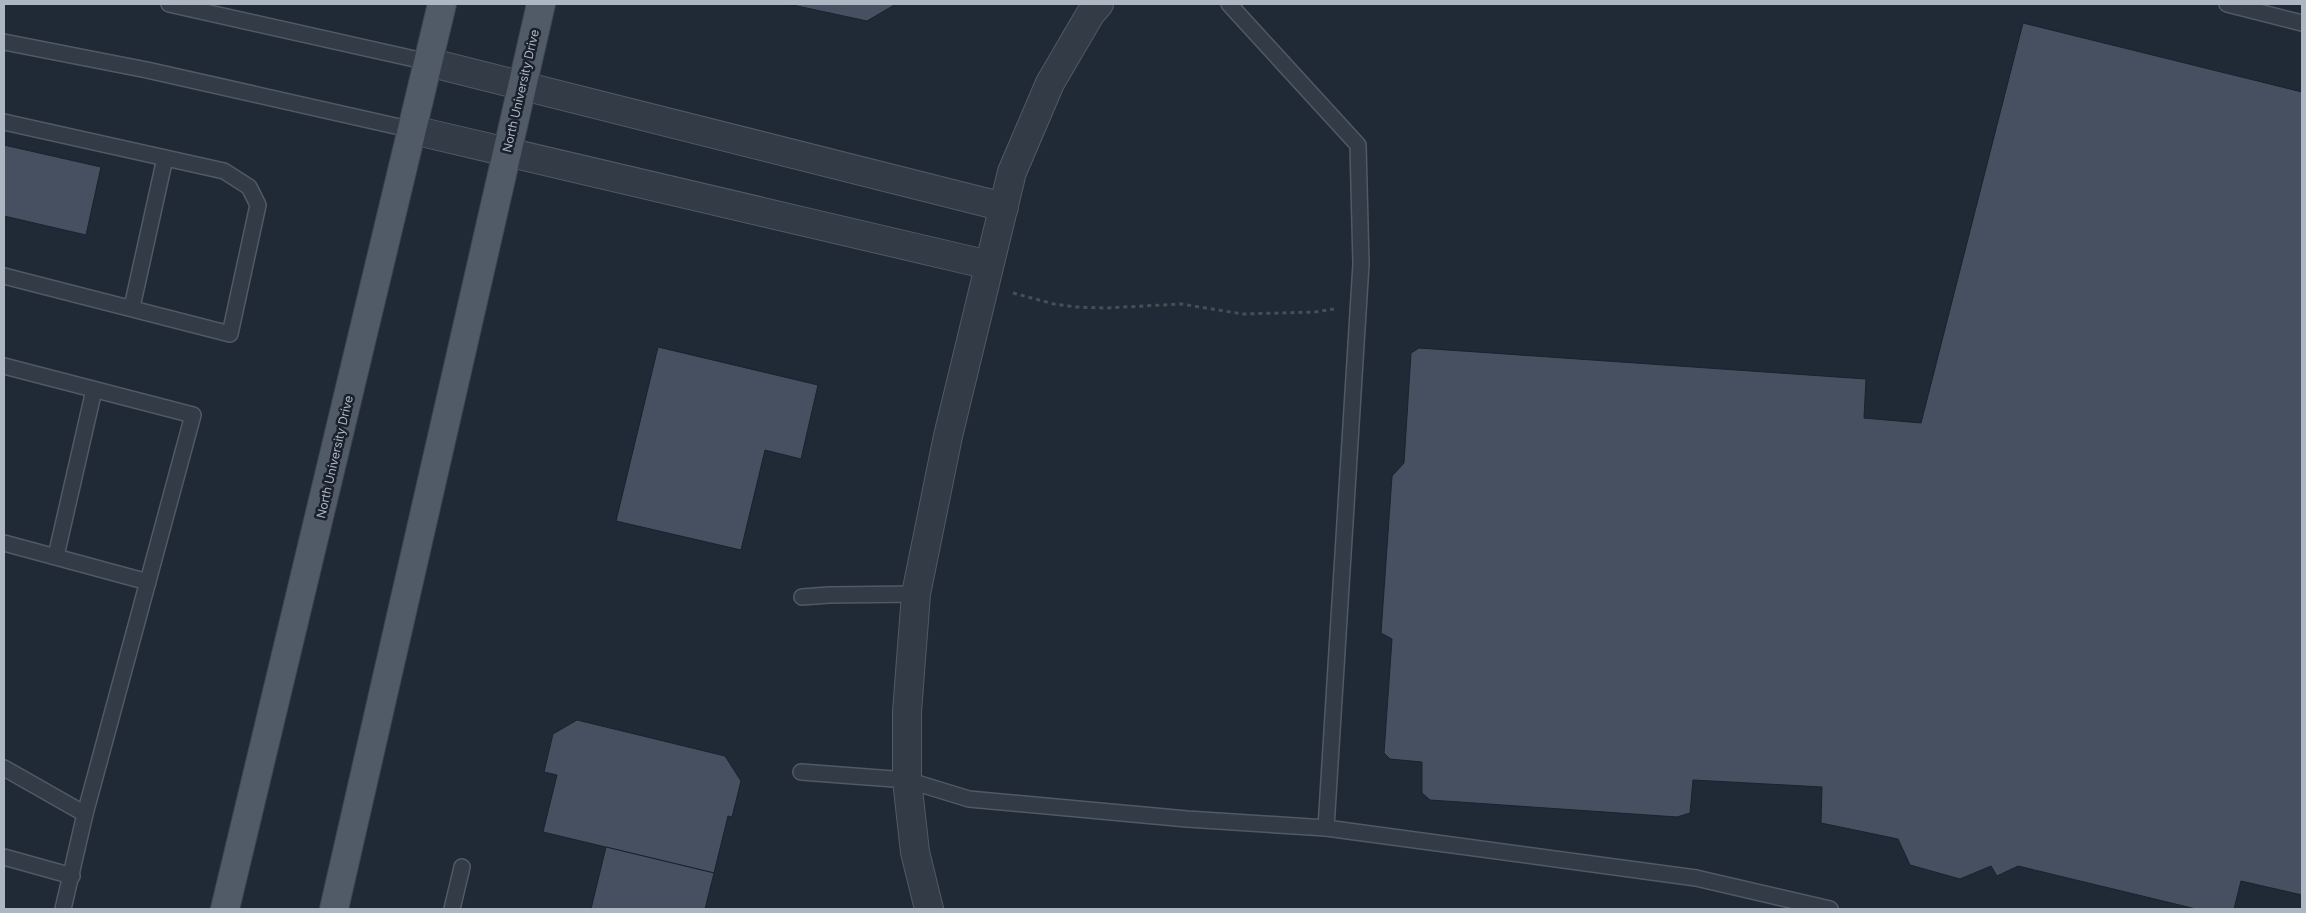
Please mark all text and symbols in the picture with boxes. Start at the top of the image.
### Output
street label: North University Drive [499,28,542,154]
street label: North University Drive [313,394,356,520]

